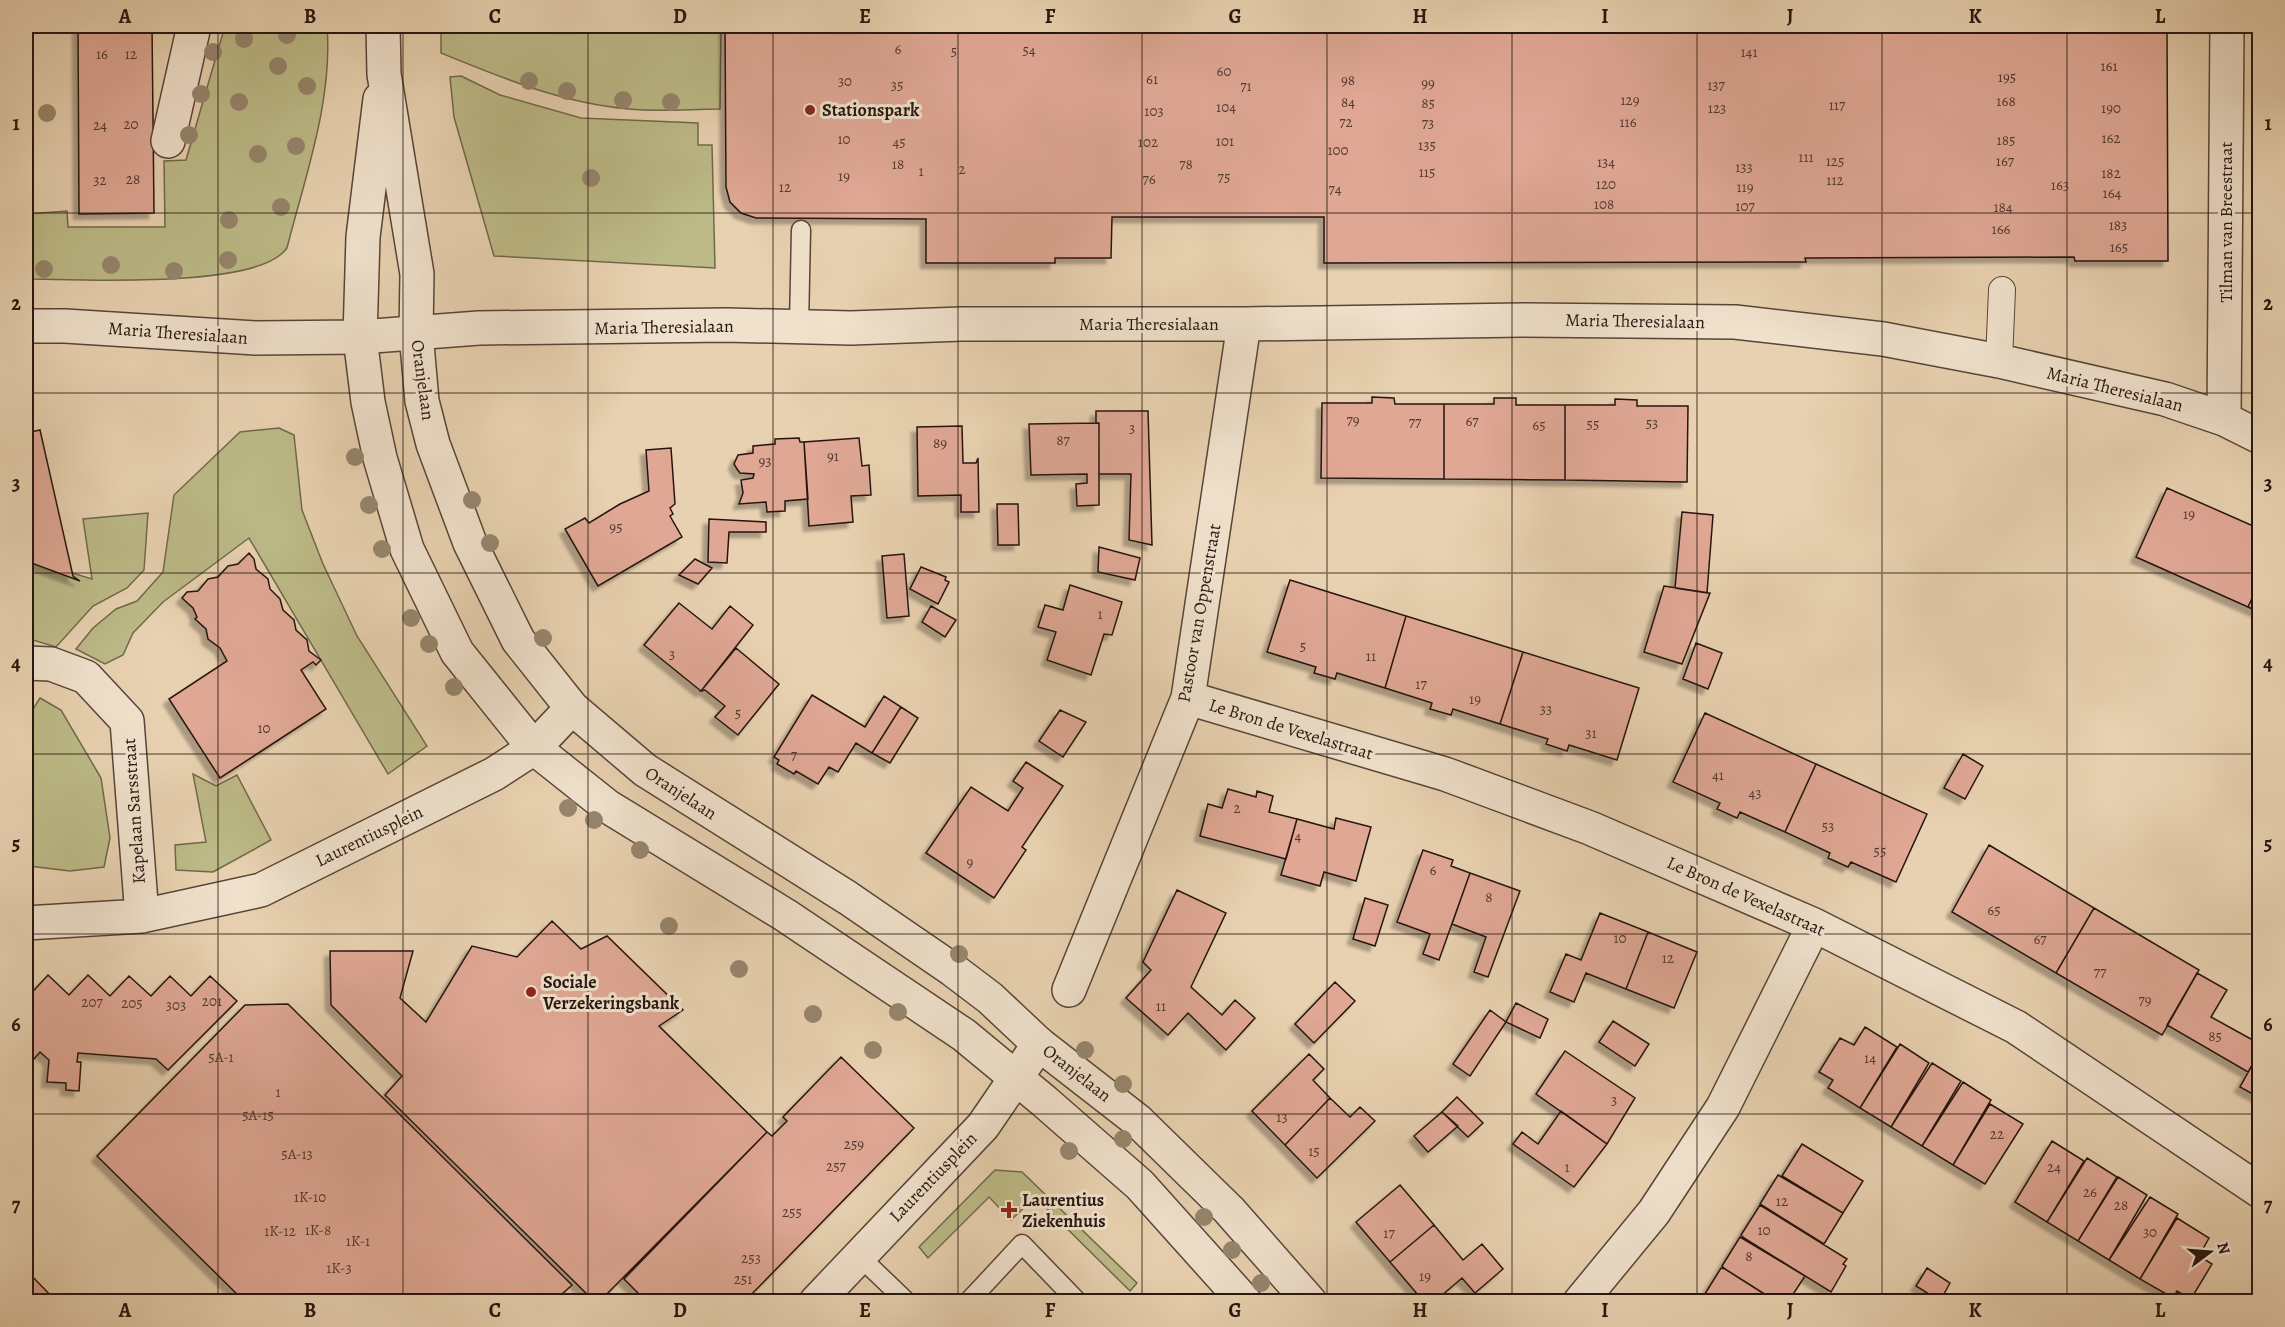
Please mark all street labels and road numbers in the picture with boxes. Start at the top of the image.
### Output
street label: Tilman van Breestraat [2214,141,2238,303]
street label: Maria Theresialaan [1565,308,1705,334]
street label: Maria Theresialaan [1079,312,1219,336]
street label: Maria Theresialaan [594,314,734,340]
street label: Maria Theresialaan [107,316,249,350]
street label: Oranjelaan [405,338,441,422]
street label: Maria Theresialaan [2044,360,2186,418]
street label: Pastoor van Oppenstraat [1171,522,1227,704]
street label: Le Bron de Vexelastraat [1206,693,1376,765]
street label: Kapelaan Sarsstraat [117,737,151,885]
street label: Oranjelaan [640,761,722,825]
street label: Laurentiusplein [311,800,427,872]
street label: Le Bron de Vexelastraat [1663,850,1829,942]
street label: Oranjelaan [1038,1039,1116,1107]
street label: Laurentiusplein [884,1127,982,1227]

